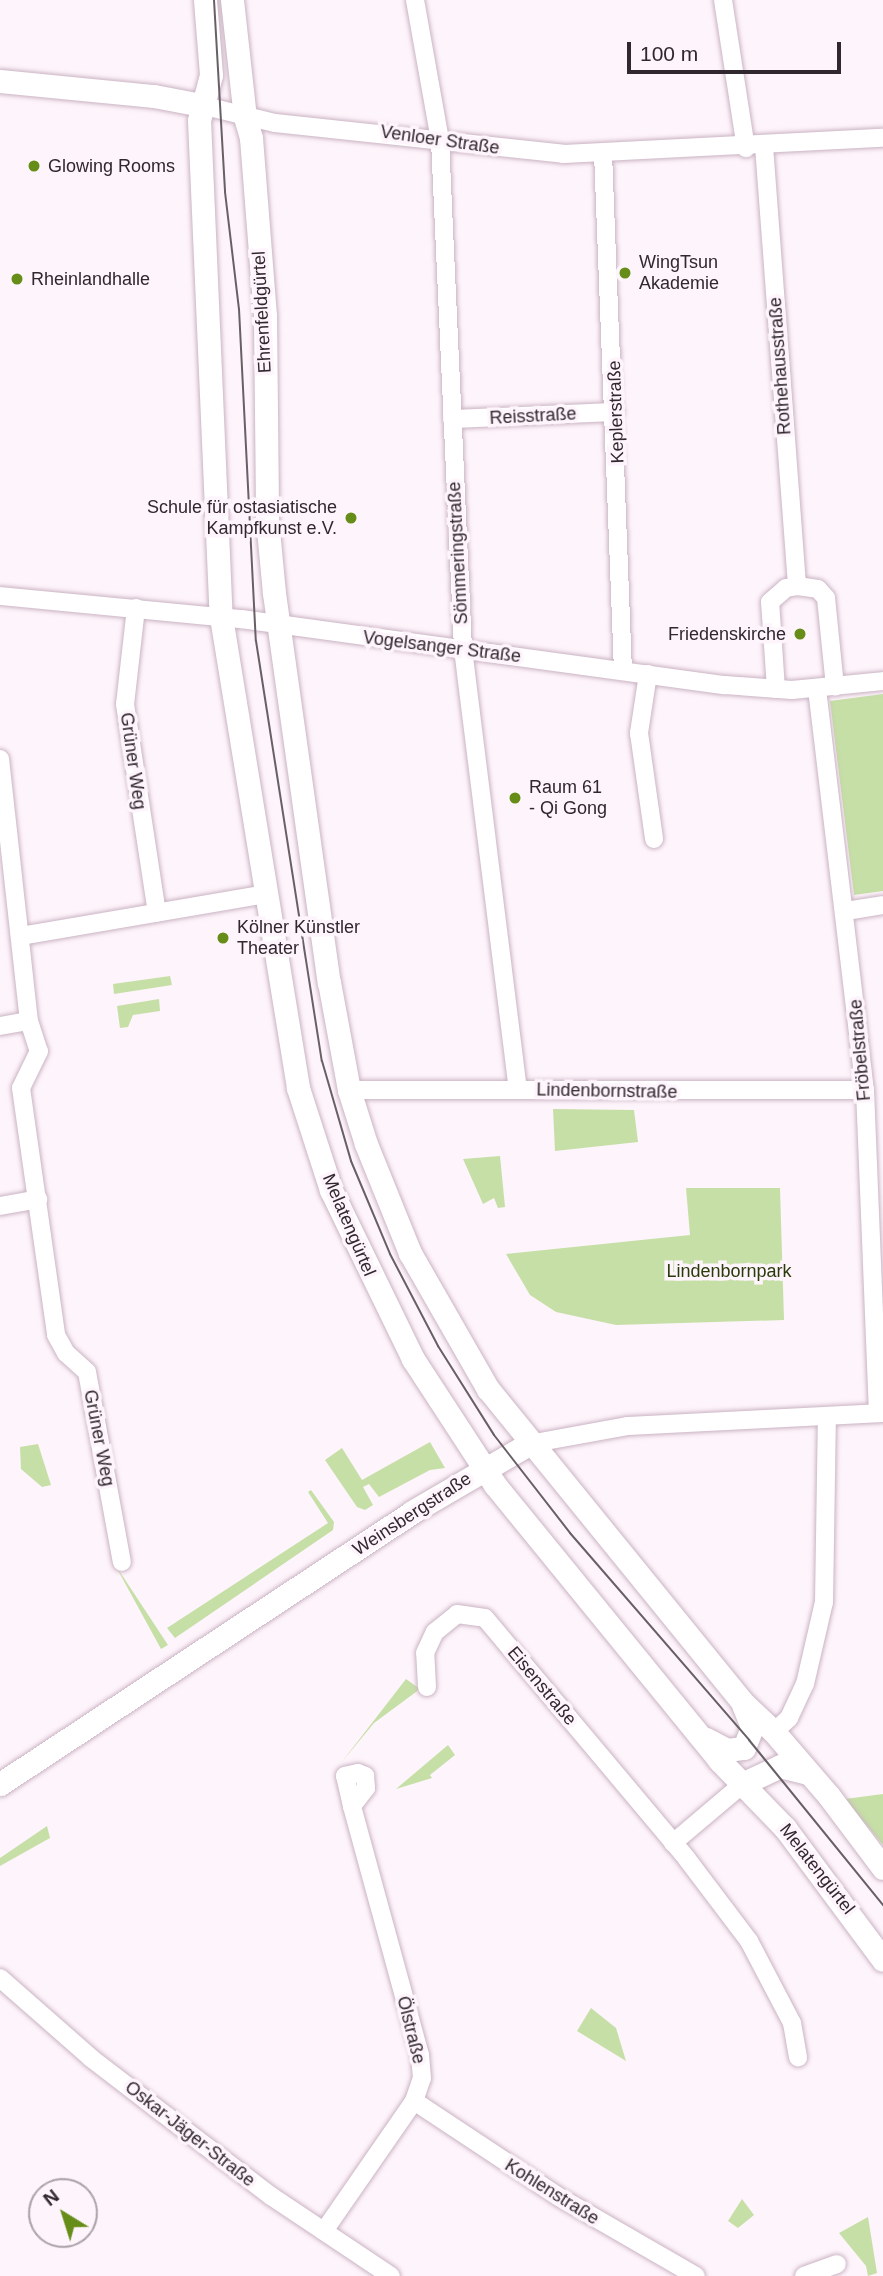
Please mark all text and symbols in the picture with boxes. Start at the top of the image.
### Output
scale bar [631,28,844,72]
text: 100 m [640,42,698,65]
street label: Venloer Straße [379,121,501,159]
place label: Glowing Rooms [48,155,175,177]
marker: Glowing Rooms [26,158,42,174]
street label: Ehrenfeldgürtel [248,250,276,374]
place label: WingTsun Akademie [639,252,719,294]
marker: WingTsun Akademie [617,265,633,281]
place label: Rheinlandhalle [31,268,150,290]
marker: Rheinlandhalle [9,271,25,287]
street label: Rothehausstraße [764,296,796,436]
street label: Keplerstraße [603,360,629,464]
street label: Reisstraße [489,403,577,429]
street label: Sömmeringstraße [443,481,473,625]
place label: Schule für ostasiatische Kampfkunst e.V. [147,497,337,540]
marker: Schule für ostasiatische Kampfkunst e.V. [343,510,359,526]
place label: Friedenskirche [668,623,786,645]
marker: Friedenskirche [792,626,808,642]
street label: Vogelsanger Straße [362,627,522,667]
street label: Grüner Weg [116,711,150,811]
place label: Raum 61 - Qi Gong [529,777,607,820]
marker: Raum 61 - Qi Gong [507,790,523,806]
place label: Kölner Künstler Theater [237,917,360,960]
marker: Kölner Künstler Theater [215,930,231,946]
street label: Fröbelstraße [845,998,875,1102]
street label: Lindenbornstraße [536,1079,678,1103]
street label: Melatengürtel [318,1171,380,1279]
park label: Lindenbornpark [666,1260,792,1282]
street label: Grüner Weg [79,1388,119,1488]
street label: Weinsbergstraße [349,1468,475,1560]
street label: Eisenstraße [503,1642,581,1730]
street label: Melatengürtel [775,1819,859,1919]
street label: Ölstraße [392,1994,430,2066]
street label: Oskar-Jäger-Straße [121,2077,259,2191]
street label: Kohlenstraße [501,2154,603,2230]
north arrow [28,2178,98,2248]
text: N [39,2185,63,2210]

